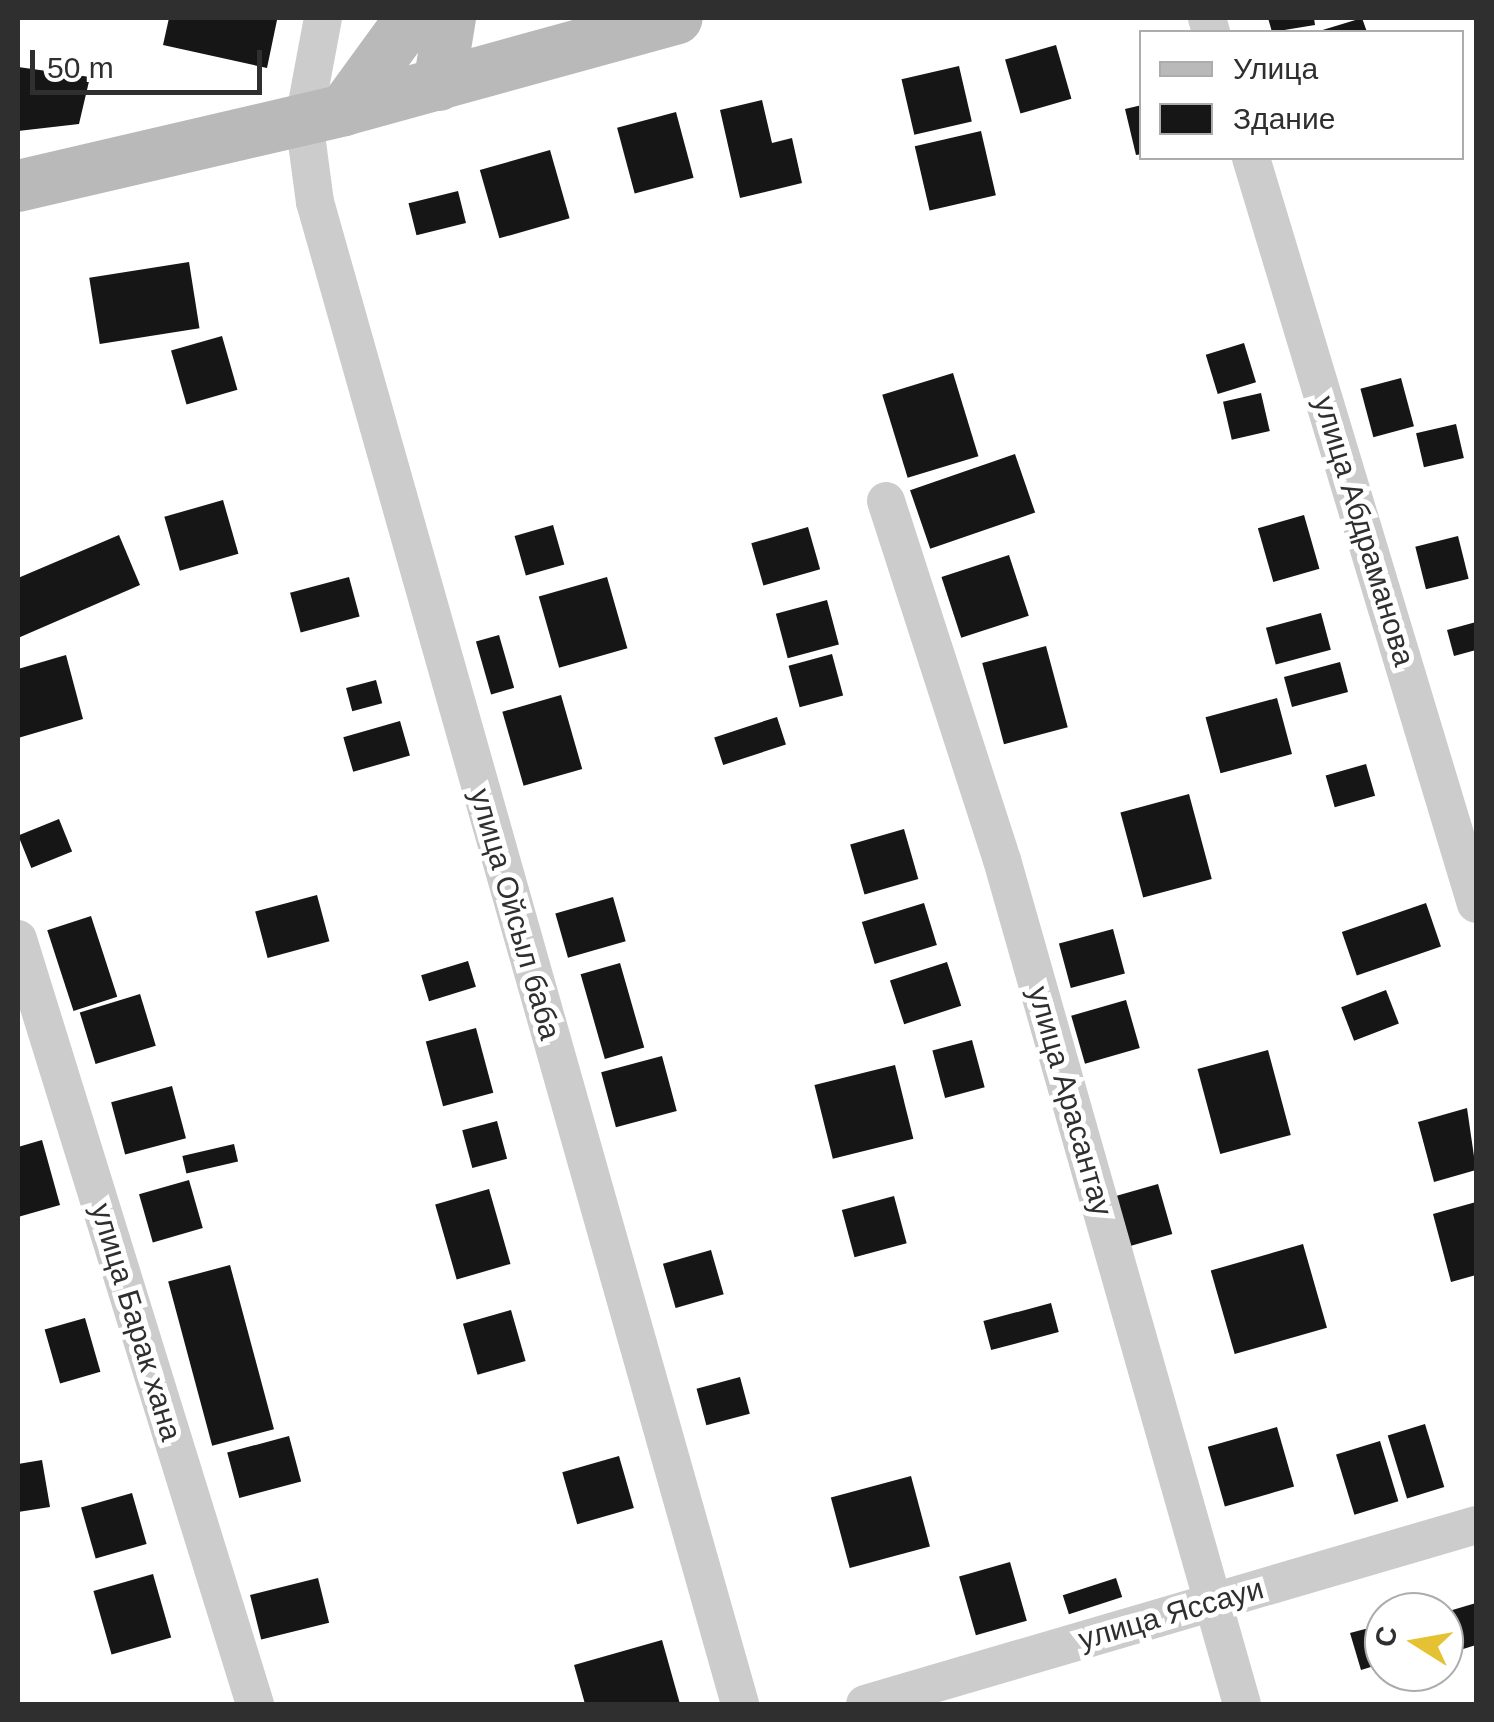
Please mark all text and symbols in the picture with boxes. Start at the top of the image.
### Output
scale bar [35,30,268,92]
legend [1139,30,1464,160]
text: 50 m [47,51,114,84]
text: Улица [1233,52,1318,85]
text: Здание [1233,102,1335,135]
street label: улица Абдраманова [1306,392,1422,670]
street label: улица Ойсыл баба [462,784,568,1044]
street label: улица Арасантау [1020,982,1120,1220]
street label: улица Барак хана [83,1199,189,1445]
street label: улица Яссауи [1074,1570,1268,1658]
north arrow [1364,1592,1464,1692]
text: С [1369,1624,1403,1649]

